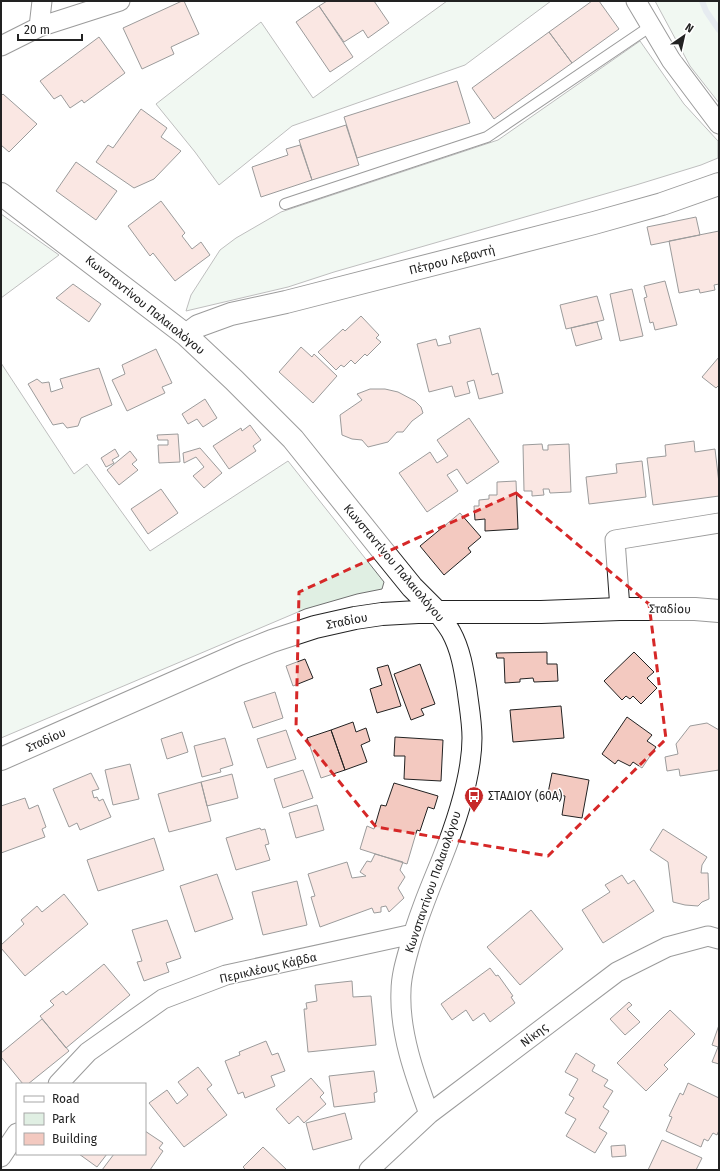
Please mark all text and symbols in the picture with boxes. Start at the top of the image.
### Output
scale bar [18,16,82,42]
north arrow [664,16,704,56]
text: N [683,21,696,36]
text: 20 m [24,23,50,37]
street label: Πέτρου Λεβαντή [408,243,496,277]
street label: Κωνσταντίνου Παλαιολόγου [83,253,207,357]
street label: Κωνσταντίνου Παλαιολόγου [341,501,447,625]
street label: Σταδίου [649,602,691,616]
street label: Σταδίου [325,610,369,632]
street label: Σταδίου [24,725,68,755]
bus stop icon: ΣΤΑΔΙΟΥ (60A) [463,785,485,813]
place label: ΣΤΑΔΙΟΥ (60A) [488,789,563,803]
street label: Κωνσταντίνου Παλαιολόγου [402,809,464,955]
street label: Περικλέους Κάβδα [218,950,318,986]
street label: Νίκης [518,1020,551,1050]
legend [16,1083,146,1155]
text: Road [52,1092,80,1106]
text: Park [52,1112,76,1126]
text: Building [52,1132,98,1146]

